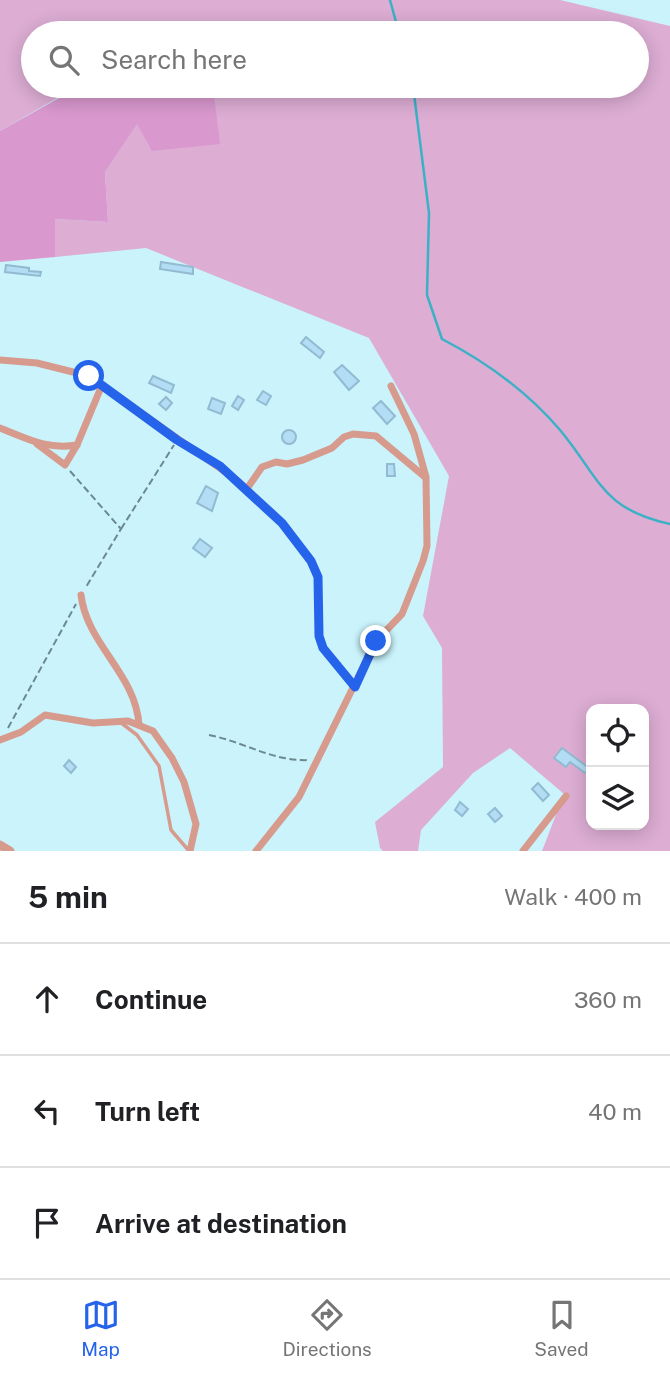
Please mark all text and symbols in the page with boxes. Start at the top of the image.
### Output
search box [21,21,649,98]
icon: search [45,41,83,79]
text: Search here [101,44,247,75]
route start [73,360,104,391]
route end [360,625,391,656]
map controls [586,704,649,830]
button: locate [586,704,649,767]
button: layers [586,767,649,830]
text: 5 min [28,879,108,915]
text: Walk · 400 m [504,883,642,910]
icon: ahead [28,980,66,1018]
text: Continue [95,984,207,1015]
text: 360 m [574,986,642,1013]
icon: left [28,1092,66,1130]
text: Turn left [95,1096,200,1127]
text: 40 m [588,1098,642,1125]
icon: arrive [28,1204,66,1242]
text: Arrive at destination [95,1208,347,1239]
tab: Map [81,1296,120,1360]
tab: Directions [282,1296,372,1360]
tab: Saved [534,1296,589,1360]

